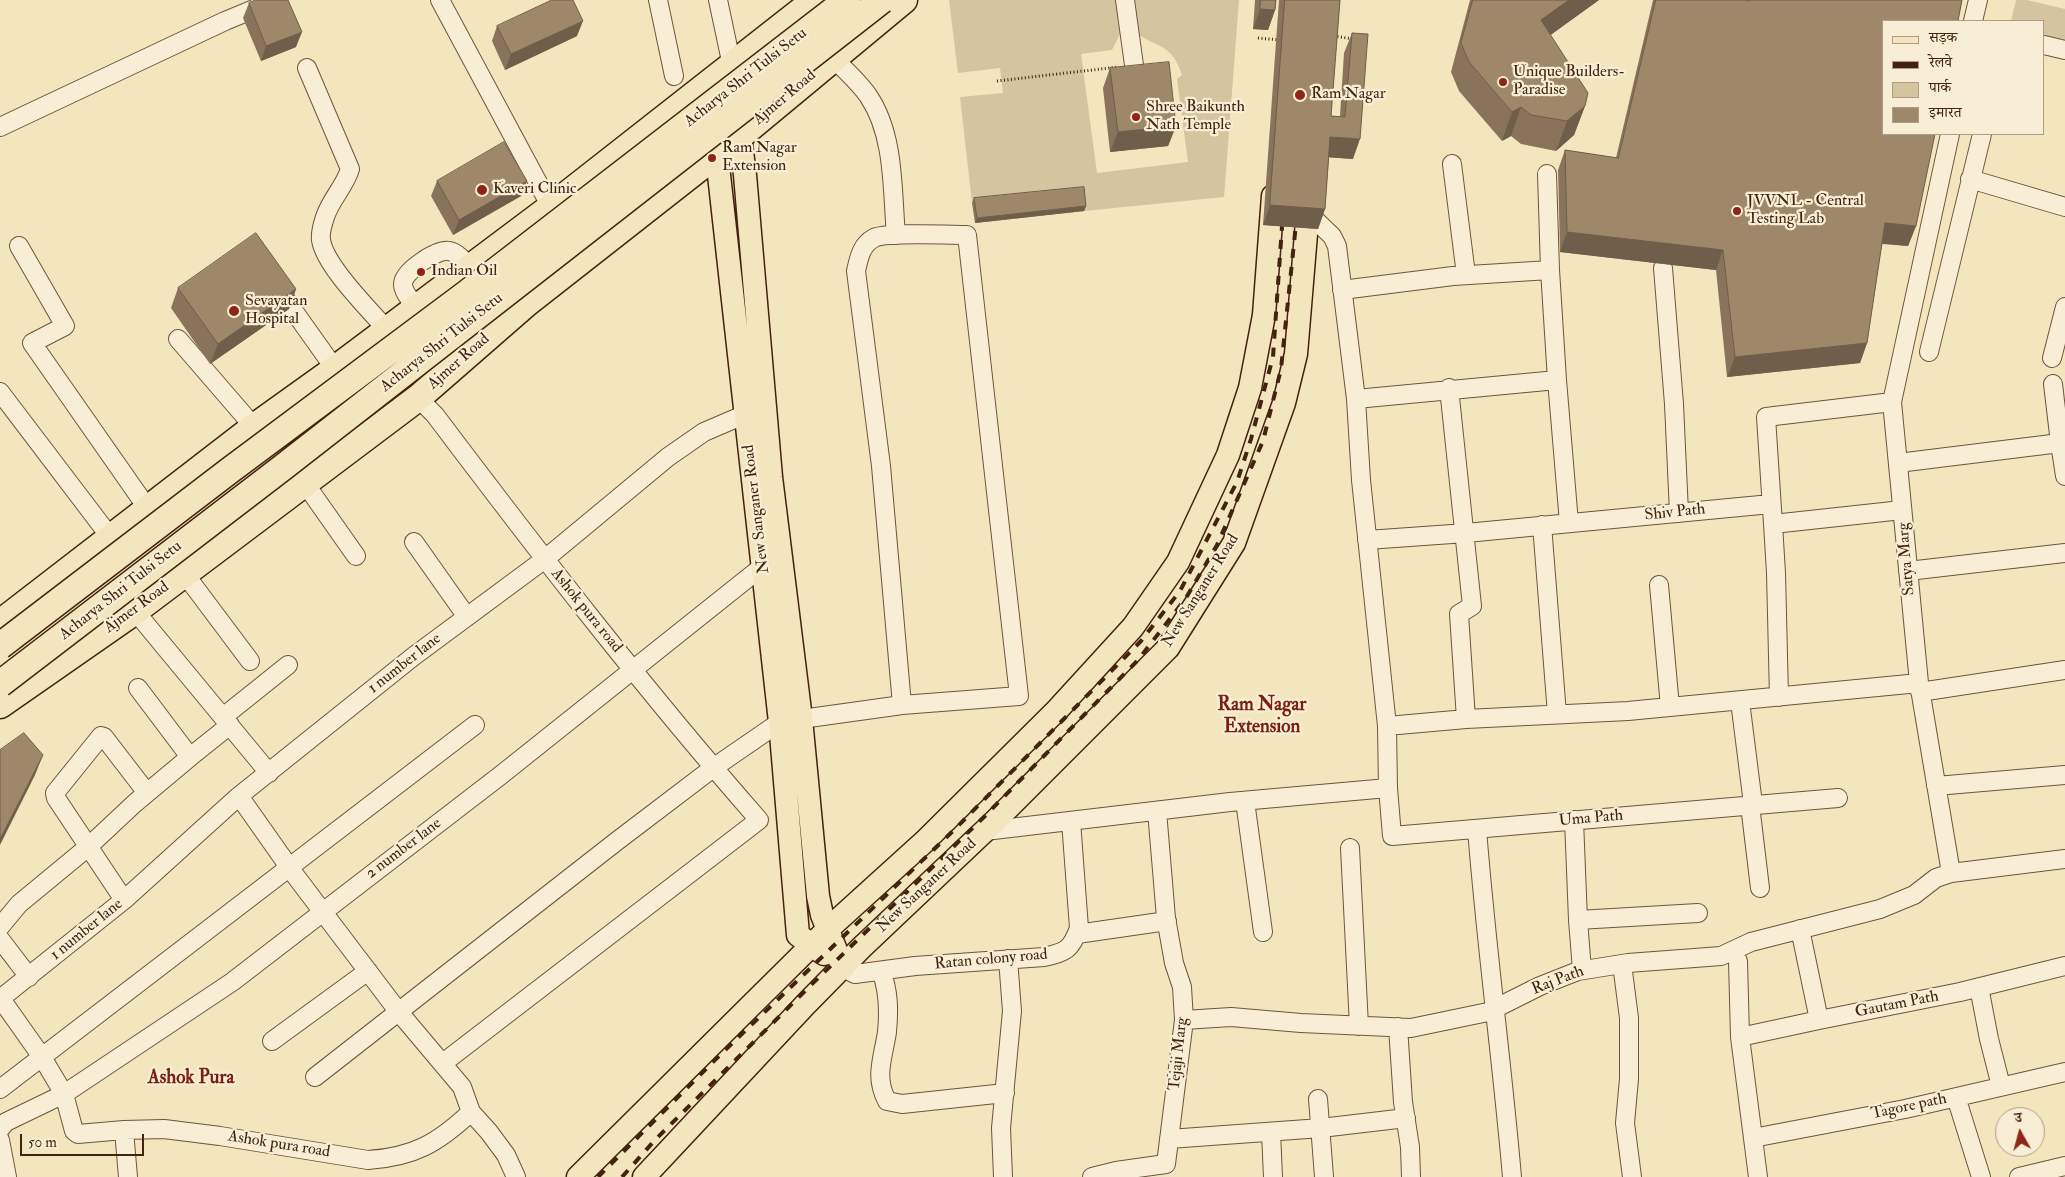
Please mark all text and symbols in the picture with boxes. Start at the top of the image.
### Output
legend [1882,20,2045,135]
street label: Acharya Shri Tulsi Setu [681,24,811,132]
text: सड़क [1929,28,1957,47]
text: रेलवे [1929,53,1952,72]
place label: Unique Builders- Paradise [1513,63,1625,101]
street label: Ajmer Road [750,66,820,130]
marker: Unique Builders- Paradise [1497,76,1509,88]
text: पार्क [1929,78,1951,97]
place label: Ram Nagar [1311,85,1386,105]
marker: Ram Nagar [1293,88,1307,102]
place label: Shree Baikunth Nath Temple [1146,98,1245,136]
text: इमारत [1929,103,1962,122]
marker: Shree Baikunth Nath Temple [1130,111,1142,123]
place label: Ram Nagar Extension [722,139,797,177]
marker: Ram Nagar Extension [706,152,718,164]
place label: Kaveri Clinic [493,180,576,200]
marker: Kaveri Clinic [475,183,489,197]
place label: JVVNL - Central Testing Lab [1747,192,1864,230]
marker: JVVNL - Central Testing Lab [1731,205,1743,217]
place label: Indian Oil [431,262,497,282]
marker: Indian Oil [415,266,427,278]
street label: Acharya Shri Tulsi Setu [377,289,507,397]
place label: Sevayatan Hospital [245,292,307,330]
marker: Sevayatan Hospital [227,304,241,318]
street label: Ajmer Road [424,330,494,394]
street label: New Sanganer Road [740,443,774,575]
street label: Shiv Path [1644,500,1706,526]
street label: Satya Marg [1894,522,1920,596]
street label: New Sanganer Road [1158,531,1244,651]
street label: Acharya Shri Tulsi Setu [56,537,186,645]
street label: Ashok pura road [546,565,626,657]
street label: Ajmer Road [101,578,173,638]
street label: 1 number lane [365,630,445,698]
district label: Ram Nagar Extension [1218,695,1306,739]
street label: Uma Path [1558,807,1624,831]
street label: 2 number lane [362,814,446,884]
street label: New Sanganer Road [873,835,981,937]
street label: 1 number lane [47,895,127,965]
street label: Ratan colony road [934,945,1048,975]
street label: Raj Path [1529,962,1587,1000]
street label: Gautam Path [1853,987,1941,1023]
street label: Tejaji Marg [1166,1016,1192,1092]
district label: Ashok Pura [148,1068,234,1090]
street label: Tagore path [1870,1090,1948,1124]
north arrow [1995,1107,2045,1157]
text: उ [2014,1109,2023,1126]
scale bar [22,1124,146,1156]
street label: Ashok pura road [227,1127,331,1163]
text: 50 m [28,1133,57,1152]

